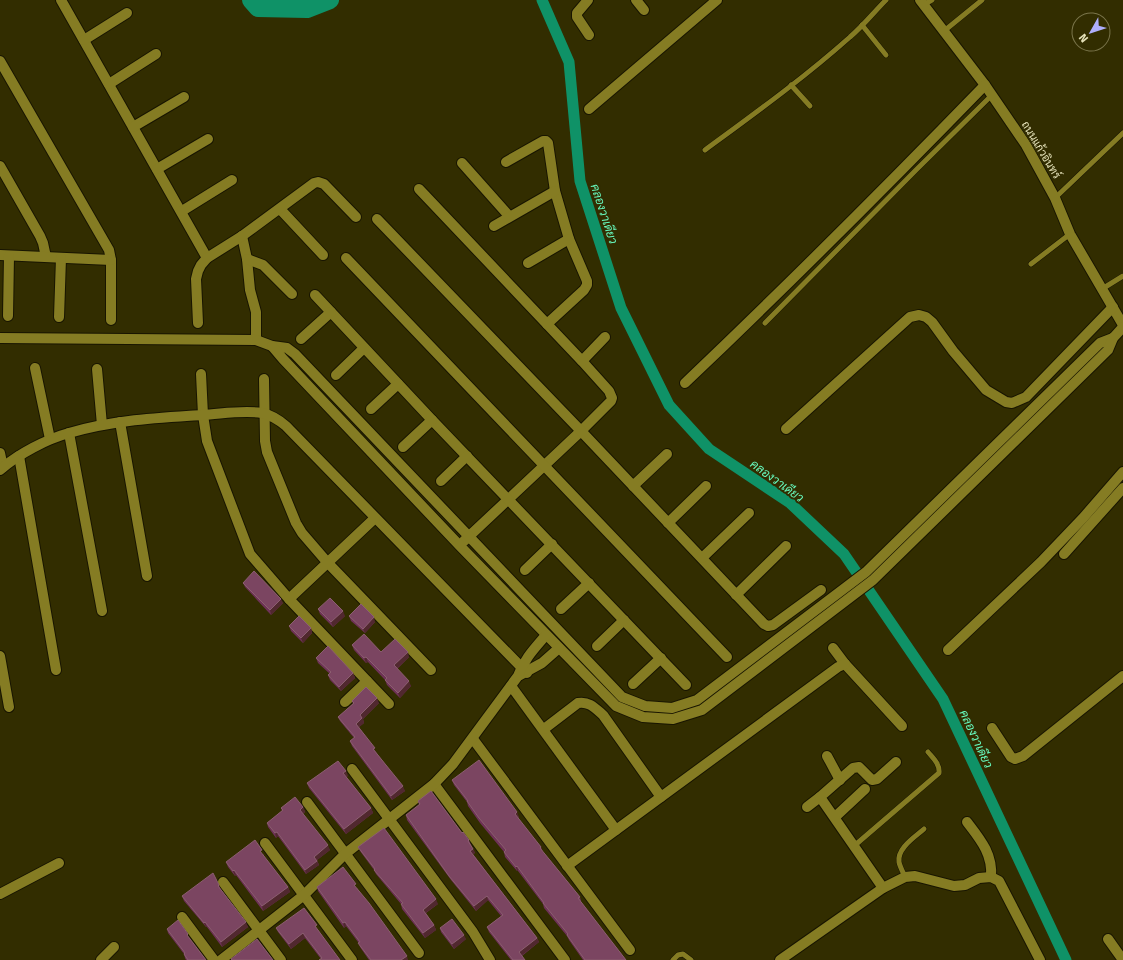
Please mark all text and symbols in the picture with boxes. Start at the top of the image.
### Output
north arrow [1071,12,1111,52]
text: N [1076,31,1091,45]
street label: ถนนแก้วอินทร์ [1019,118,1065,181]
water label: คลองวาเดียว [588,182,621,246]
water label: คลองวาเดียว [748,456,807,505]
water label: คลองวาเดียว [956,707,996,770]

